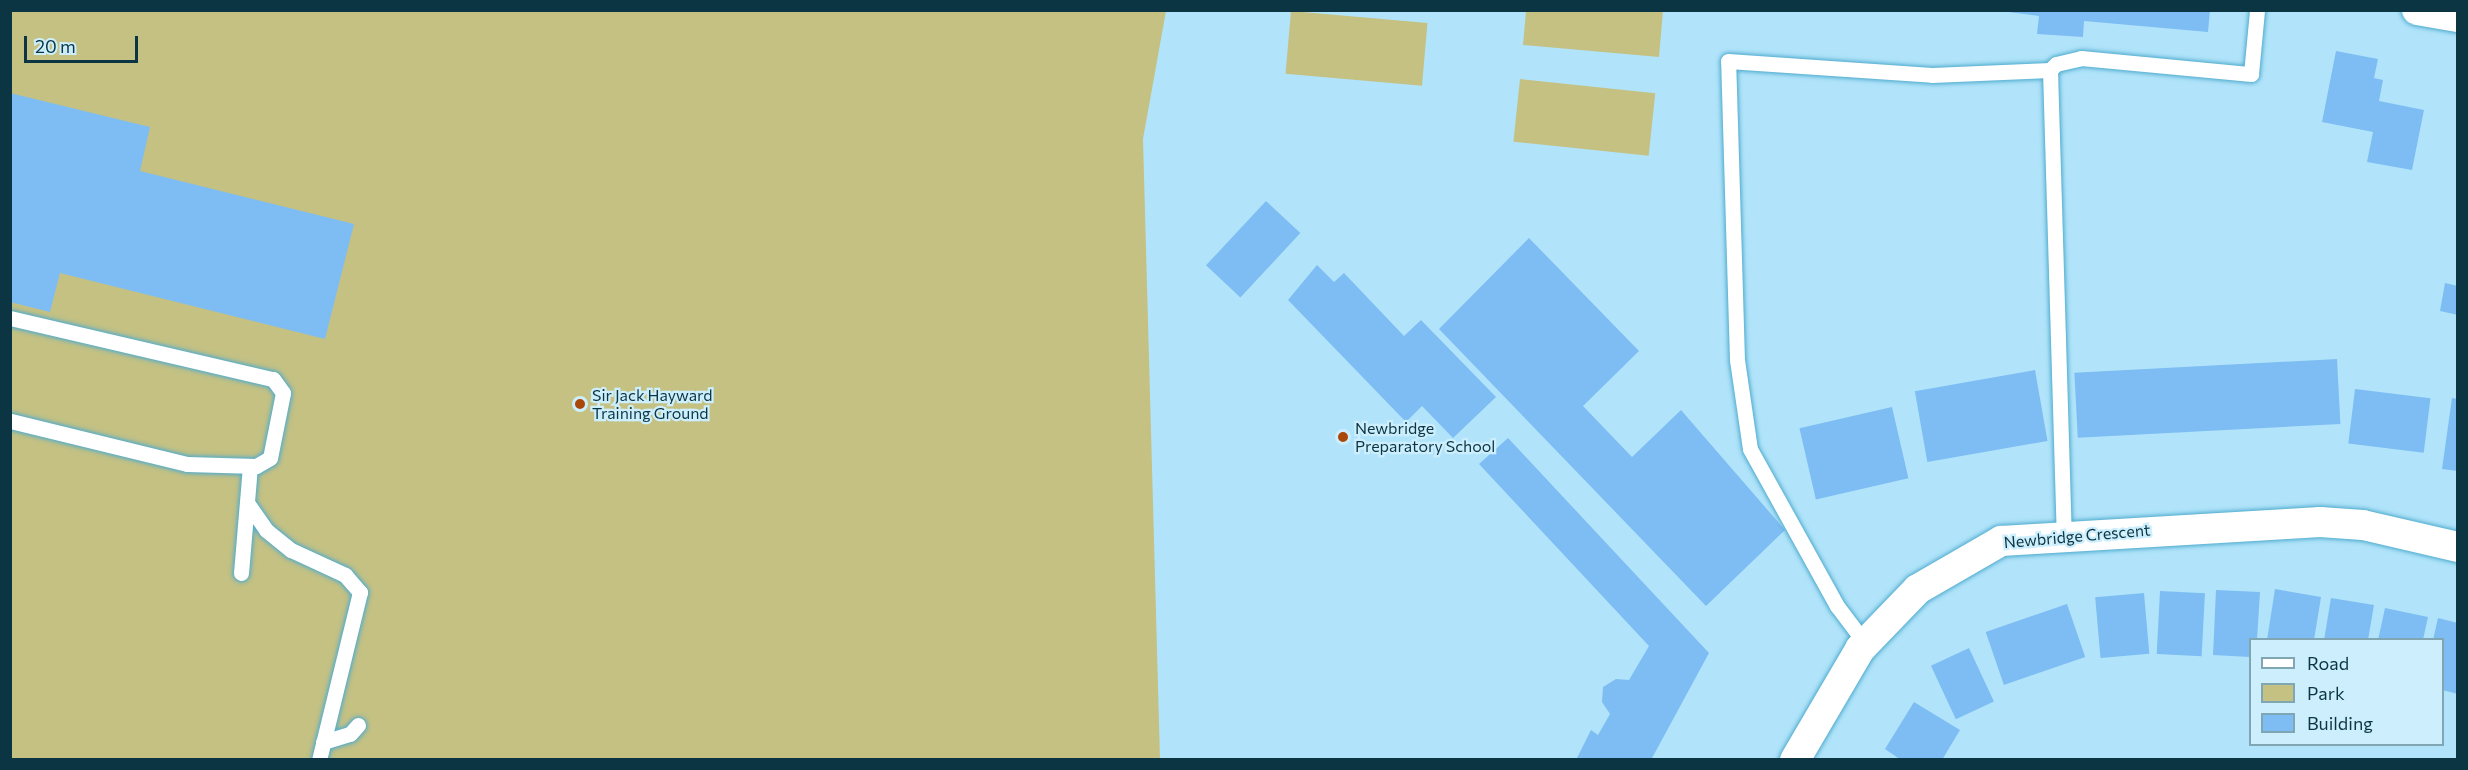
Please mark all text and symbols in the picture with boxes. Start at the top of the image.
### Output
scale bar [27,24,141,62]
text: 20 m [35,35,76,57]
place label: Sir Jack Hayward Training Ground [592,385,712,423]
marker: Sir Jack Hayward Training Ground [573,397,587,411]
place label: Newbridge Preparatory School [1355,418,1495,456]
marker: Newbridge Preparatory School [1336,430,1350,444]
street label: Newbridge Crescent [2003,520,2151,552]
legend [2249,638,2444,746]
text: Road [2307,652,2349,674]
text: Park [2307,682,2345,704]
text: Building [2307,712,2373,734]

